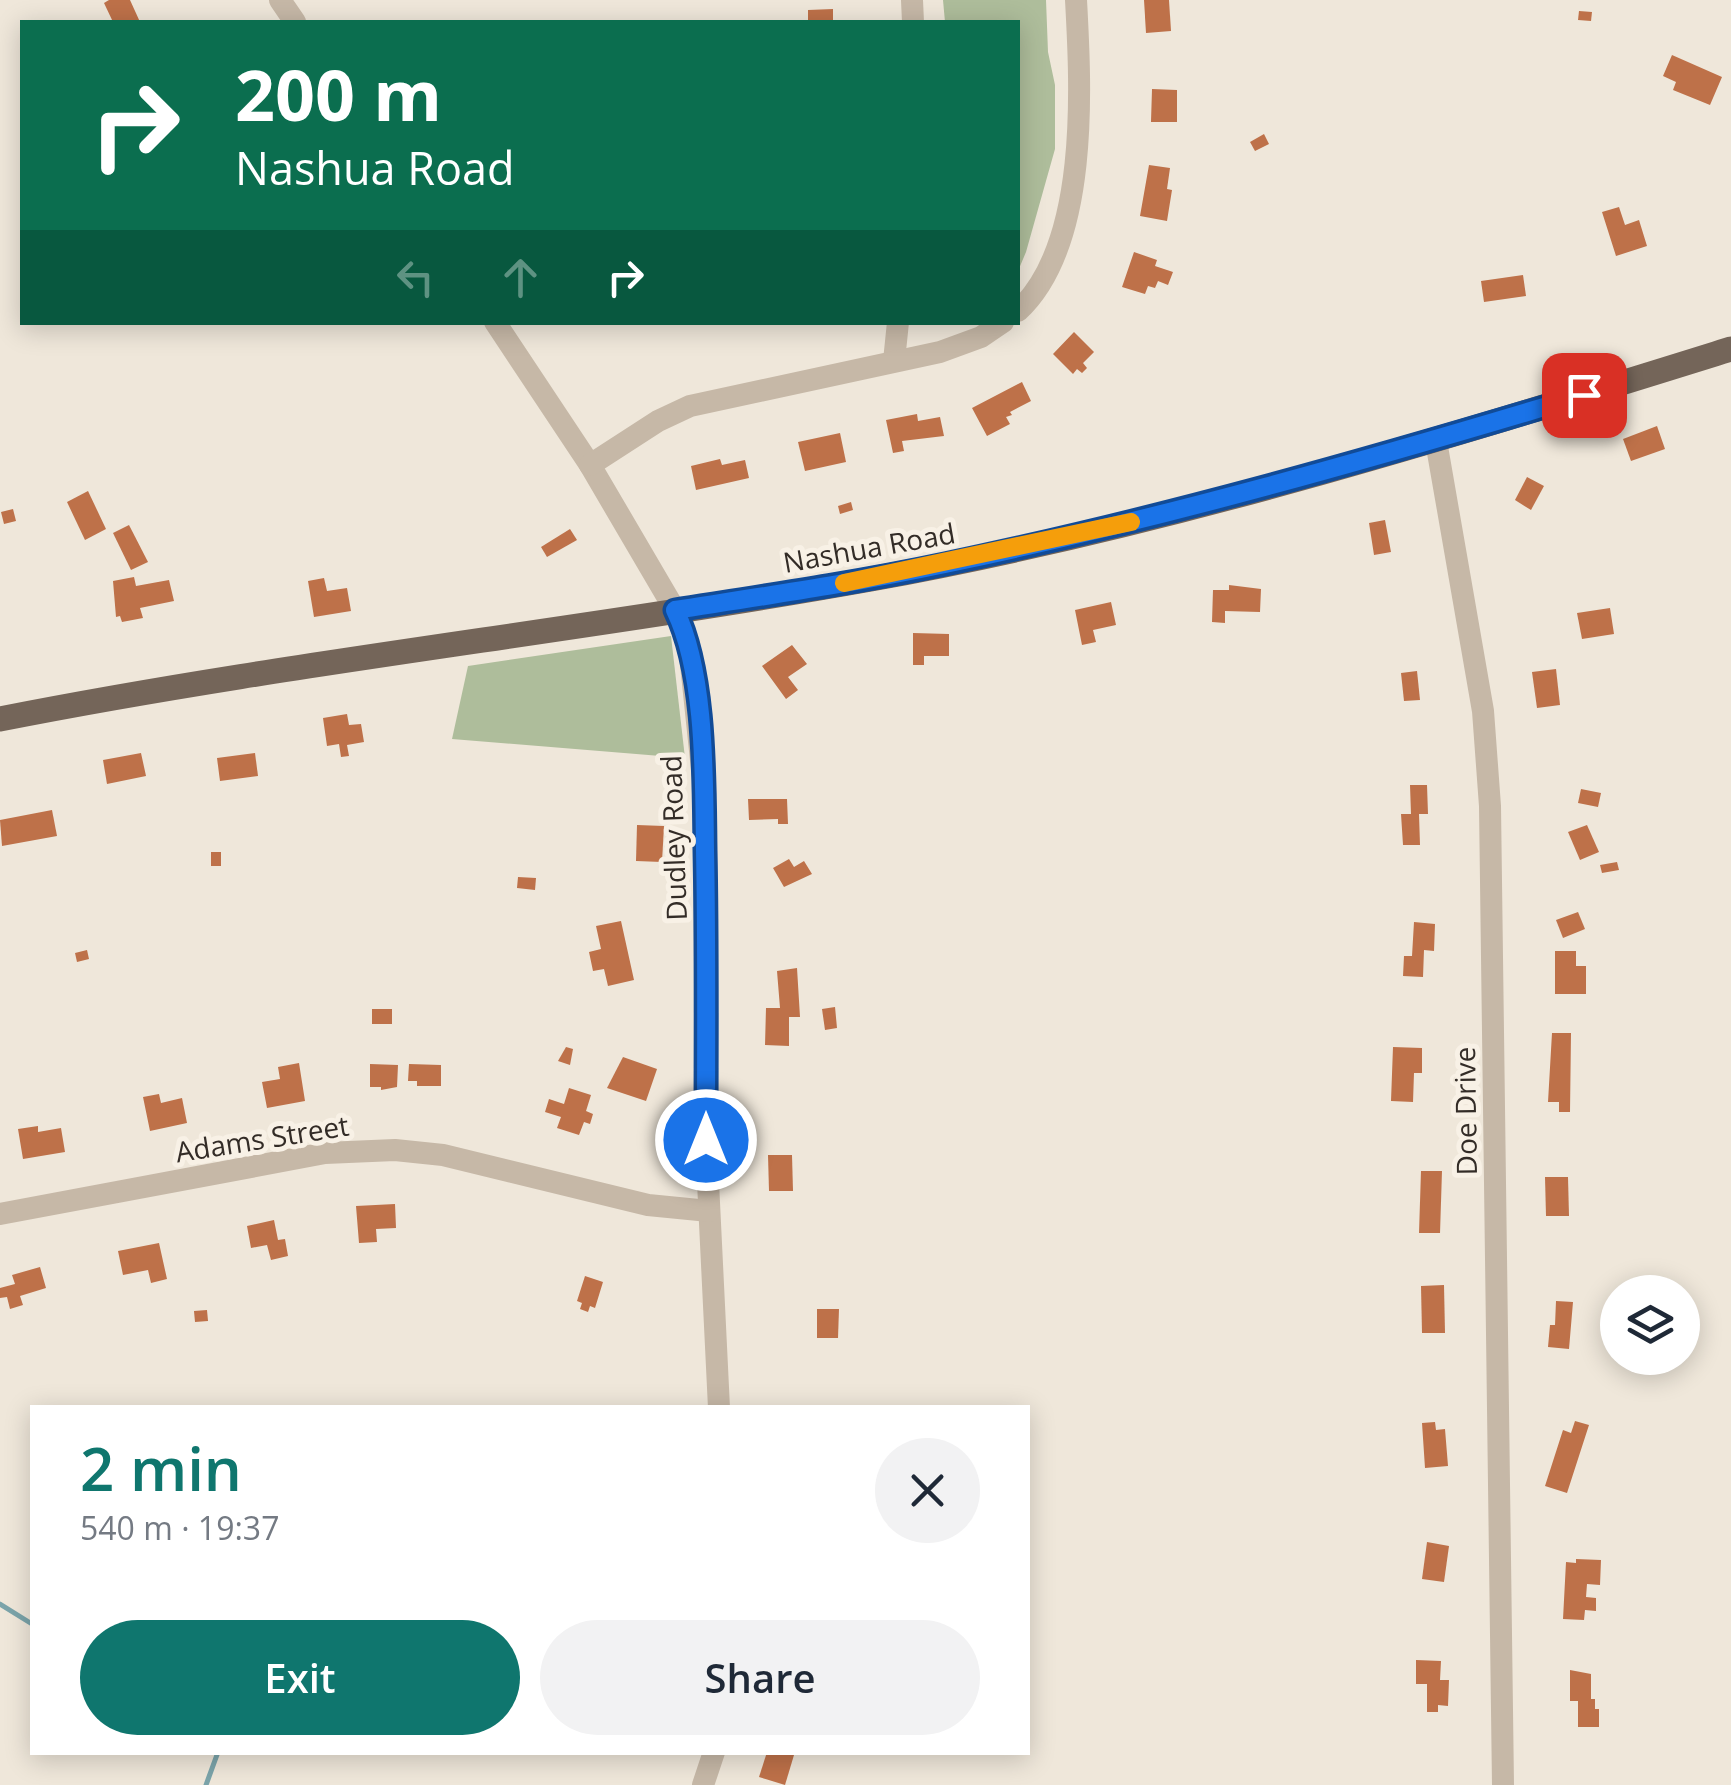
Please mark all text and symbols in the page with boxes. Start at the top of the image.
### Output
text: 200 m [235,46,442,142]
icon: right [70,60,200,190]
text: Nashua Road [235,137,515,198]
icon: left [388,250,443,305]
icon: ahead [493,250,548,305]
icon: right [598,250,653,305]
pin [1542,353,1627,438]
icon: arrive [1557,368,1612,423]
street label: Nashua Road [780,513,958,581]
street label: Dudley Road [651,755,695,921]
street label: Doe Drive [1445,1046,1485,1176]
position arrow [654,1088,758,1192]
street label: Adams Street [173,1106,351,1170]
map controls [1600,1275,1700,1375]
button: layers [1600,1275,1700,1375]
text: 2 min [80,1427,242,1509]
button: close [875,1438,980,1543]
text: 540 m · 19:37 [80,1506,279,1549]
button: Exit [80,1620,520,1735]
button: Share [540,1620,980,1735]

